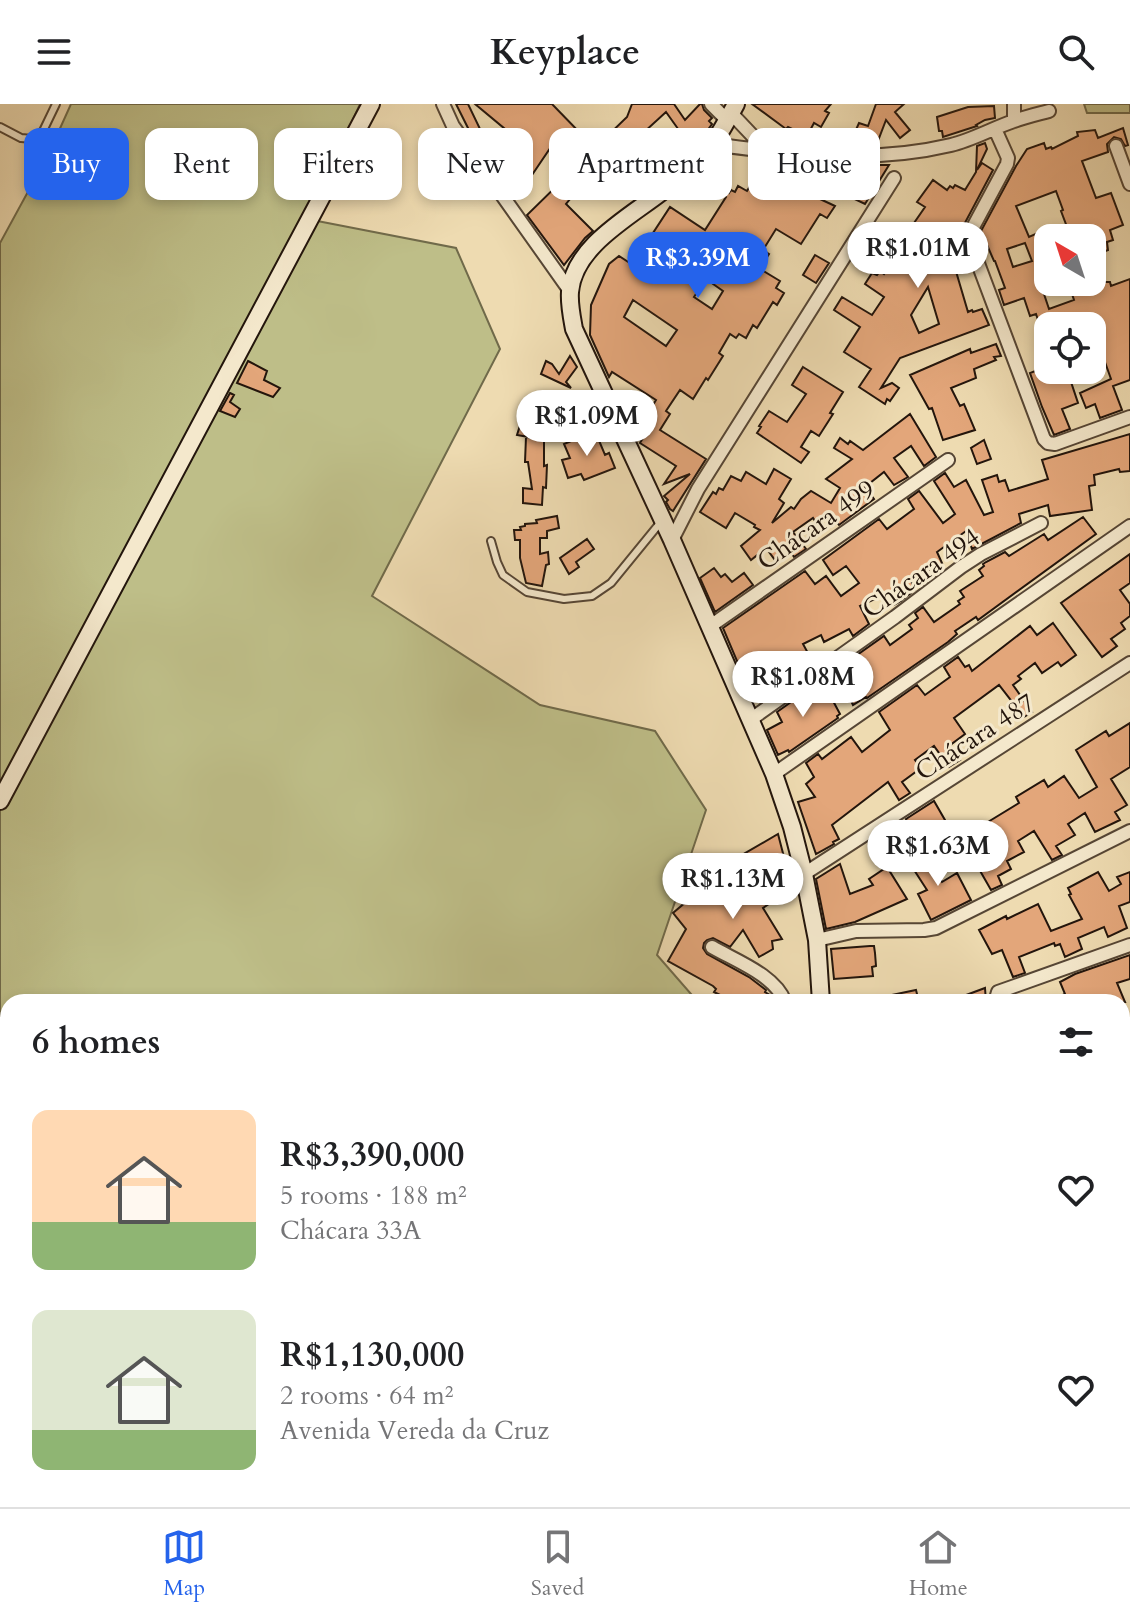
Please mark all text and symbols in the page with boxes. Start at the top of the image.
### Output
text: Keyplace [490,28,640,77]
icon: menu [32,30,76,74]
icon: search [1054,30,1098,74]
chip: Buy [24,128,129,200]
chip: Rent [145,128,258,200]
chip: Filters [274,128,402,200]
chip: New [418,128,533,200]
chip: Apartment [549,128,732,200]
chip: House [748,128,880,200]
pin: R$1.01M [844,222,992,290]
north arrow [1034,224,1106,296]
map controls [1034,224,1106,384]
text: R$1.01M [865,230,971,265]
pin: R$3.39M [624,232,772,300]
text: R$3.39M [645,240,751,275]
button: locate [1034,312,1106,384]
pin: R$1.09M [513,390,661,458]
text: R$1.09M [534,398,640,433]
street label: Chácara 499 [750,472,882,578]
street label: Chácara 494 [855,520,987,626]
pin: R$1.08M [729,651,877,719]
text: R$1.08M [750,659,856,694]
street label: Chácara 487 [908,685,1042,789]
pin: R$1.63M [864,820,1012,888]
text: R$1.63M [885,828,991,863]
pin: R$1.13M [659,853,807,921]
text: R$1.13M [680,861,786,896]
text: 6 homes [32,1019,160,1065]
icon: filters [1054,1020,1098,1064]
text: R$3,390,000 [280,1132,464,1178]
icon: home [96,1142,192,1238]
icon: heart [1054,1168,1098,1212]
text: 5 rooms · 188 m² [280,1178,467,1213]
text: Chácara 33A [280,1213,421,1248]
text: R$1,130,000 [280,1332,464,1378]
icon: home [96,1342,192,1438]
icon: heart [1054,1368,1098,1412]
text: 2 rooms · 64 m² [280,1378,453,1413]
text: Avenida Vereda da Cruz [280,1413,549,1448]
tab: Map [162,1525,206,1603]
tab: Saved [531,1525,584,1603]
tab: Home [909,1525,968,1603]

